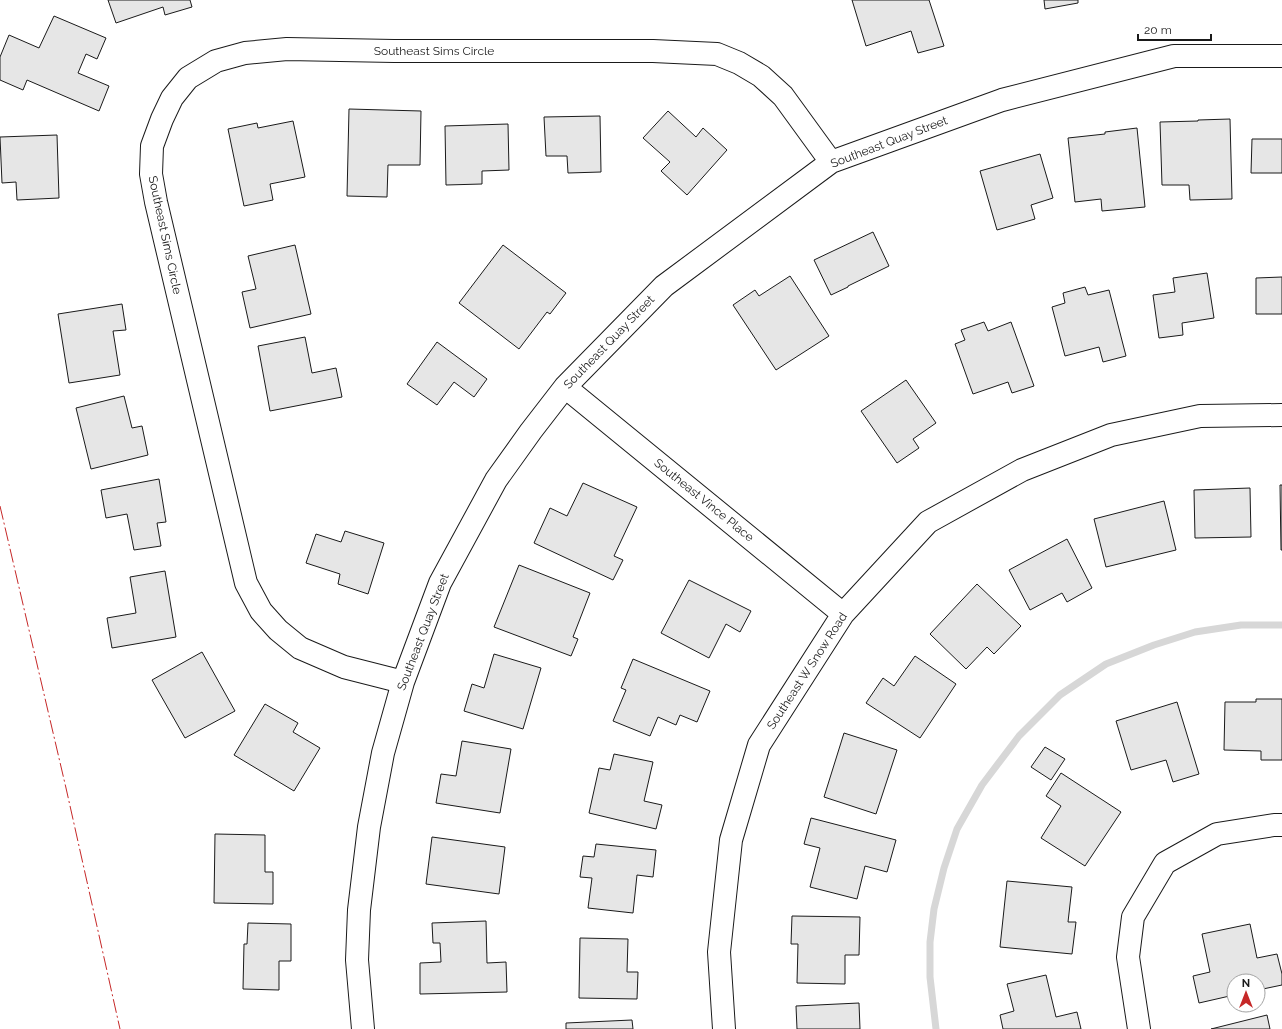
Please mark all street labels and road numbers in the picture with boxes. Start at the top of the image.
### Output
street label: Southeast Sims Circle [374,44,494,58]
street label: Southeast Quay Street [829,113,949,171]
street label: Southeast Sims Circle [146,175,184,295]
street label: Southeast Quay Street [561,293,657,391]
street label: Southeast Vince Place [651,456,757,544]
street label: Southeast Quay Street [394,572,452,692]
street label: Southeast W Snow Road [764,610,850,732]

